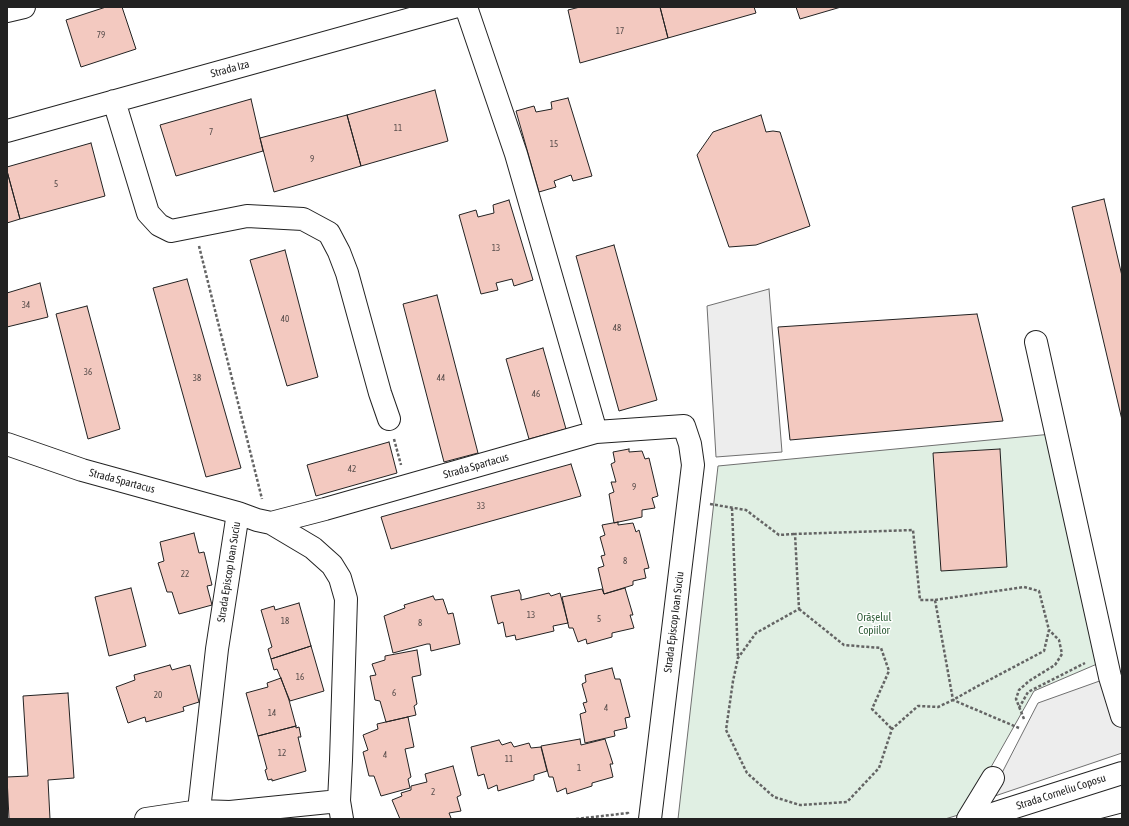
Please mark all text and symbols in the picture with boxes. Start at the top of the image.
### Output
house number: 17 [616,26,624,36]
house number: 79 [97,30,105,40]
street label: Strada Iza [209,57,251,81]
house number: 11 [394,123,402,133]
house number: 7 [209,127,213,137]
house number: 15 [550,139,558,149]
house number: 9 [310,154,314,164]
house number: 5 [54,179,58,189]
house number: 13 [492,243,500,253]
house number: 34 [22,300,30,310]
house number: 40 [281,314,289,324]
house number: 48 [613,323,621,333]
house number: 36 [84,367,92,377]
house number: 38 [193,373,201,383]
house number: 44 [437,373,445,383]
house number: 46 [532,389,540,399]
street label: Strada Spartacus [442,450,510,482]
house number: 42 [348,464,356,474]
street label: Strada Spartacus [88,466,156,496]
house number: 9 [632,482,636,492]
house number: 33 [477,501,485,511]
street label: Strada Episcop Ioan Suciu [215,521,243,623]
house number: 8 [623,556,627,566]
house number: 22 [181,569,189,579]
street label: Strada Episcop Ioan Suciu [661,571,687,673]
house number: 13 [527,610,535,620]
park label: Orășelul Copiilor [857,611,891,637]
house number: 5 [597,614,601,624]
house number: 18 [281,616,289,626]
house number: 8 [418,618,422,628]
house number: 16 [296,672,304,682]
house number: 6 [392,688,396,698]
house number: 20 [154,690,162,700]
house number: 4 [604,703,608,713]
house number: 14 [268,708,276,718]
house number: 12 [278,748,286,758]
house number: 4 [383,750,387,760]
house number: 11 [505,754,513,764]
house number: 1 [577,763,581,773]
street label: Strada Corneliu Coposu [1015,771,1107,813]
house number: 2 [431,787,435,797]

